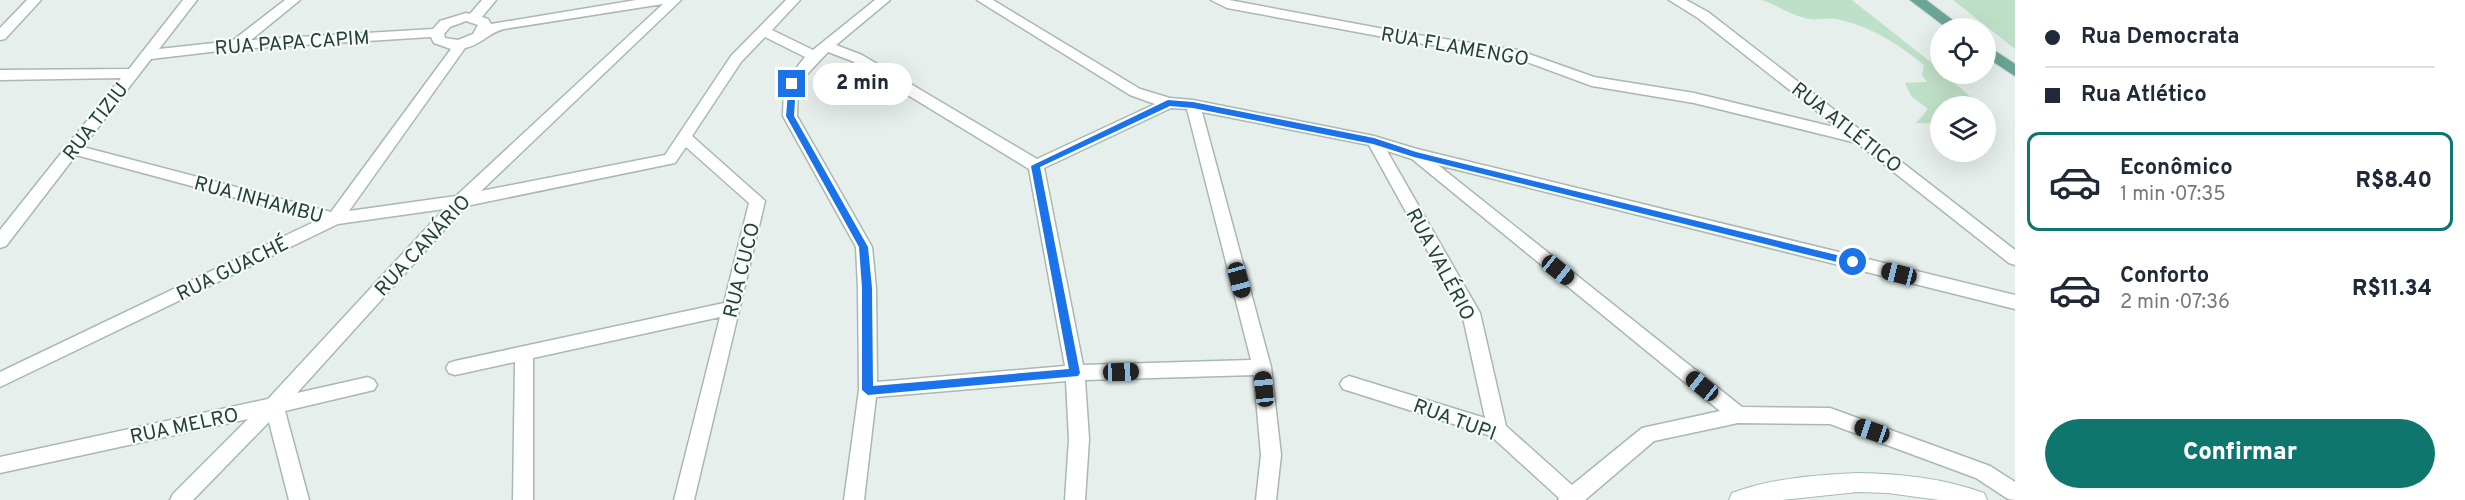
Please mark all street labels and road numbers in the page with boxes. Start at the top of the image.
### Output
street label: RUA FLAMENGO [1379,22,1531,74]
street label: RUA PAPA CAPIM [214,26,370,62]
street label: RUA ATLÉTICO [1785,76,1907,180]
street label: RUA TIZIU [58,78,135,166]
street label: RUA INHAMBU [191,171,326,231]
street label: RUA CANÁRIO [368,189,477,303]
street label: RUA VALÉRIO [1399,203,1482,326]
street label: RUA CUCO [719,220,767,321]
street label: RUA GUACHÉ [172,230,293,308]
street label: RUA TUPI [1409,394,1499,448]
street label: RUA MELRO [128,403,241,451]

